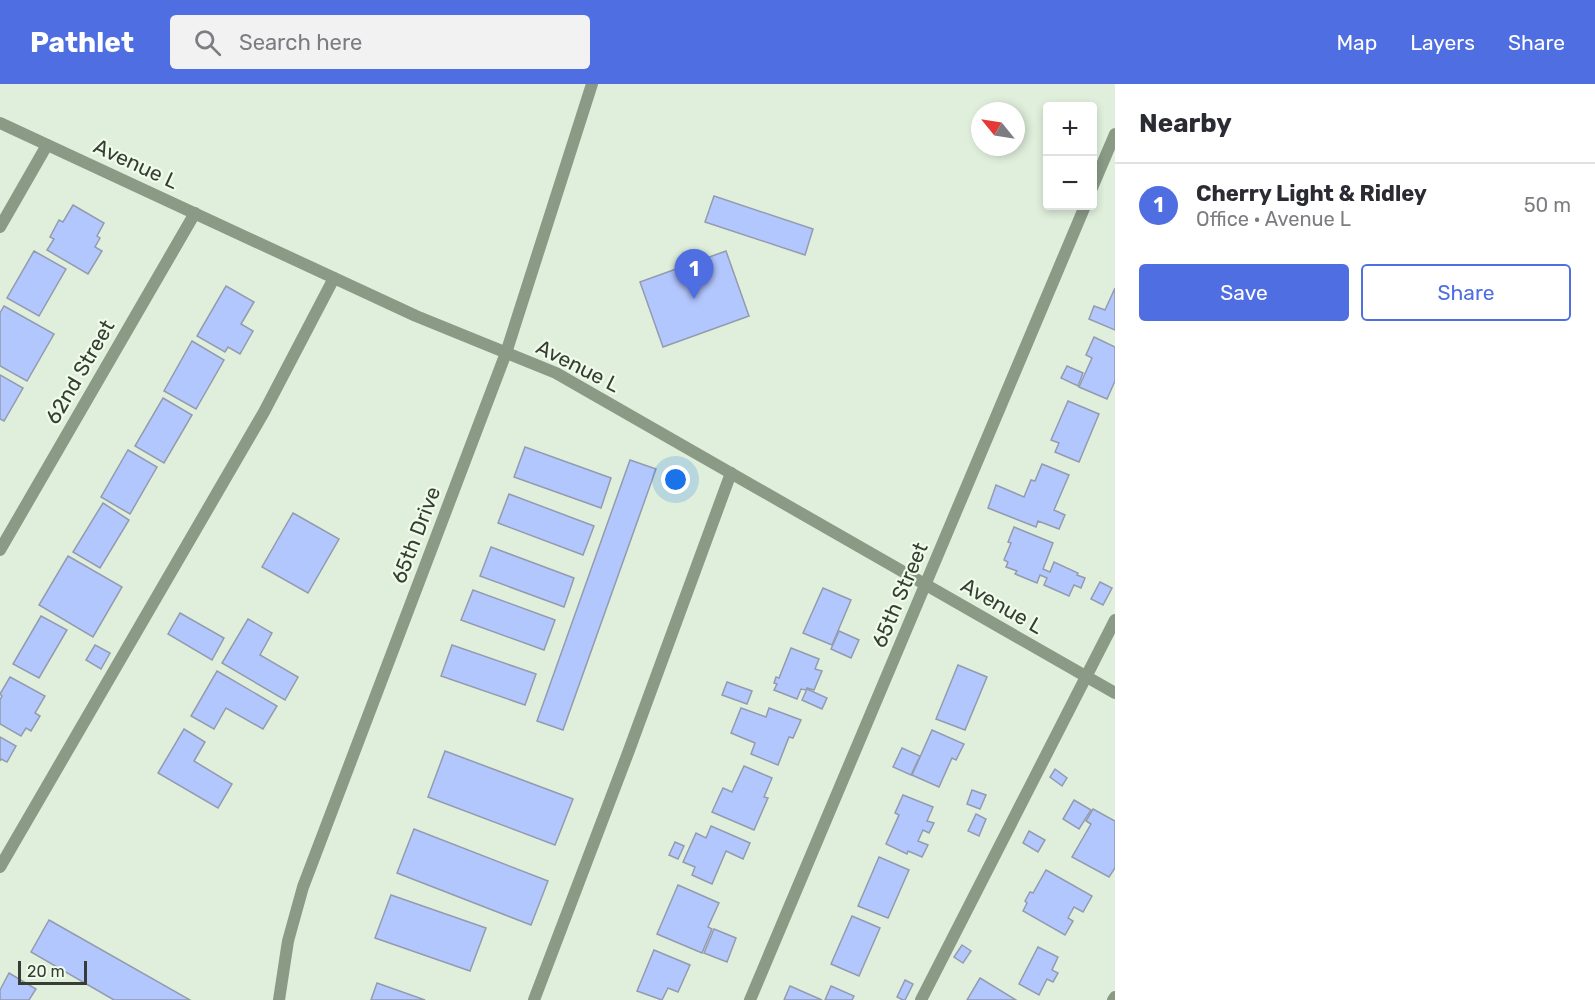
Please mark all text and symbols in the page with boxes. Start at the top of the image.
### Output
search box [170,15,590,69]
text: Pathlet [30,26,134,59]
icon: search [191,26,224,59]
text: Search here [239,29,362,56]
text: Map [1336,30,1377,55]
text: Layers [1410,30,1475,55]
text: Share [1508,30,1565,55]
north arrow [971,102,1025,156]
map controls [1043,102,1097,210]
button: + [1043,102,1097,156]
text: Nearby [1139,108,1232,139]
street label: Avenue L [90,133,183,194]
button: − [1043,156,1097,210]
text: Cherry Light & Ridley [1196,180,1427,207]
text: 1 [1154,193,1163,217]
text: 50 m [1524,193,1571,217]
text: Office · Avenue L [1196,207,1351,231]
pin: 1 [674,250,714,299]
button: Save [1139,264,1349,321]
button: Share [1361,264,1571,321]
street label: 62nd Street [40,315,119,428]
street label: Avenue L [532,334,624,397]
your location [661,465,690,494]
street label: 65th Drive [386,483,445,587]
street label: 65th Street [866,538,933,651]
street label: Avenue L [957,572,1048,639]
scale bar [18,958,87,986]
text: 20 m [27,962,65,981]

